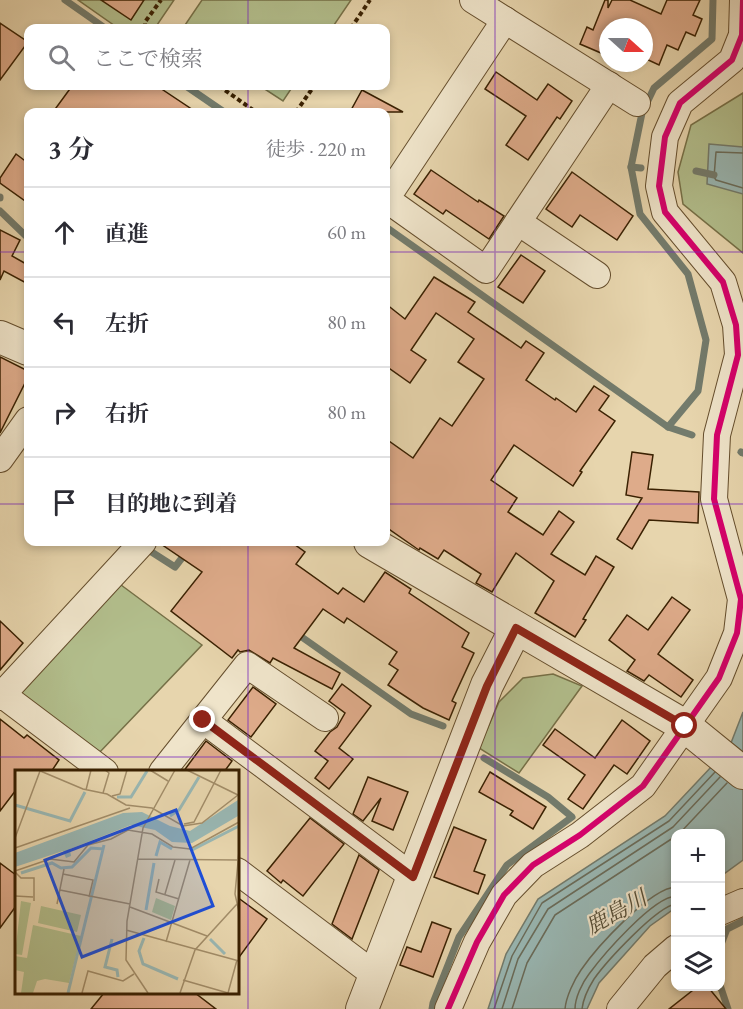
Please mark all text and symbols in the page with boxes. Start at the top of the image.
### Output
north arrow [599,18,653,72]
search box [24,24,390,90]
icon: search [45,41,78,74]
text: ここで検索 [93,44,203,73]
text: 3 分 [48,132,94,166]
text: 徒歩 · 220 m [266,136,366,162]
icon: ahead [48,216,81,249]
text: 直進 [105,219,149,248]
text: 60 m [327,219,366,245]
icon: left [48,306,81,339]
text: 左折 [105,309,149,338]
text: 80 m [327,309,366,335]
icon: right [48,396,81,429]
text: 右折 [105,399,149,428]
text: 80 m [327,399,366,425]
icon: arrive [48,486,81,519]
text: 目的地に到着 [105,489,237,518]
route end [189,706,215,732]
route start [671,712,697,738]
inset map [15,770,238,994]
map controls [671,829,725,991]
button: + [671,829,725,883]
water label: 鹿島川 [580,882,654,941]
button: − [671,883,725,937]
button: layers [671,937,725,991]

